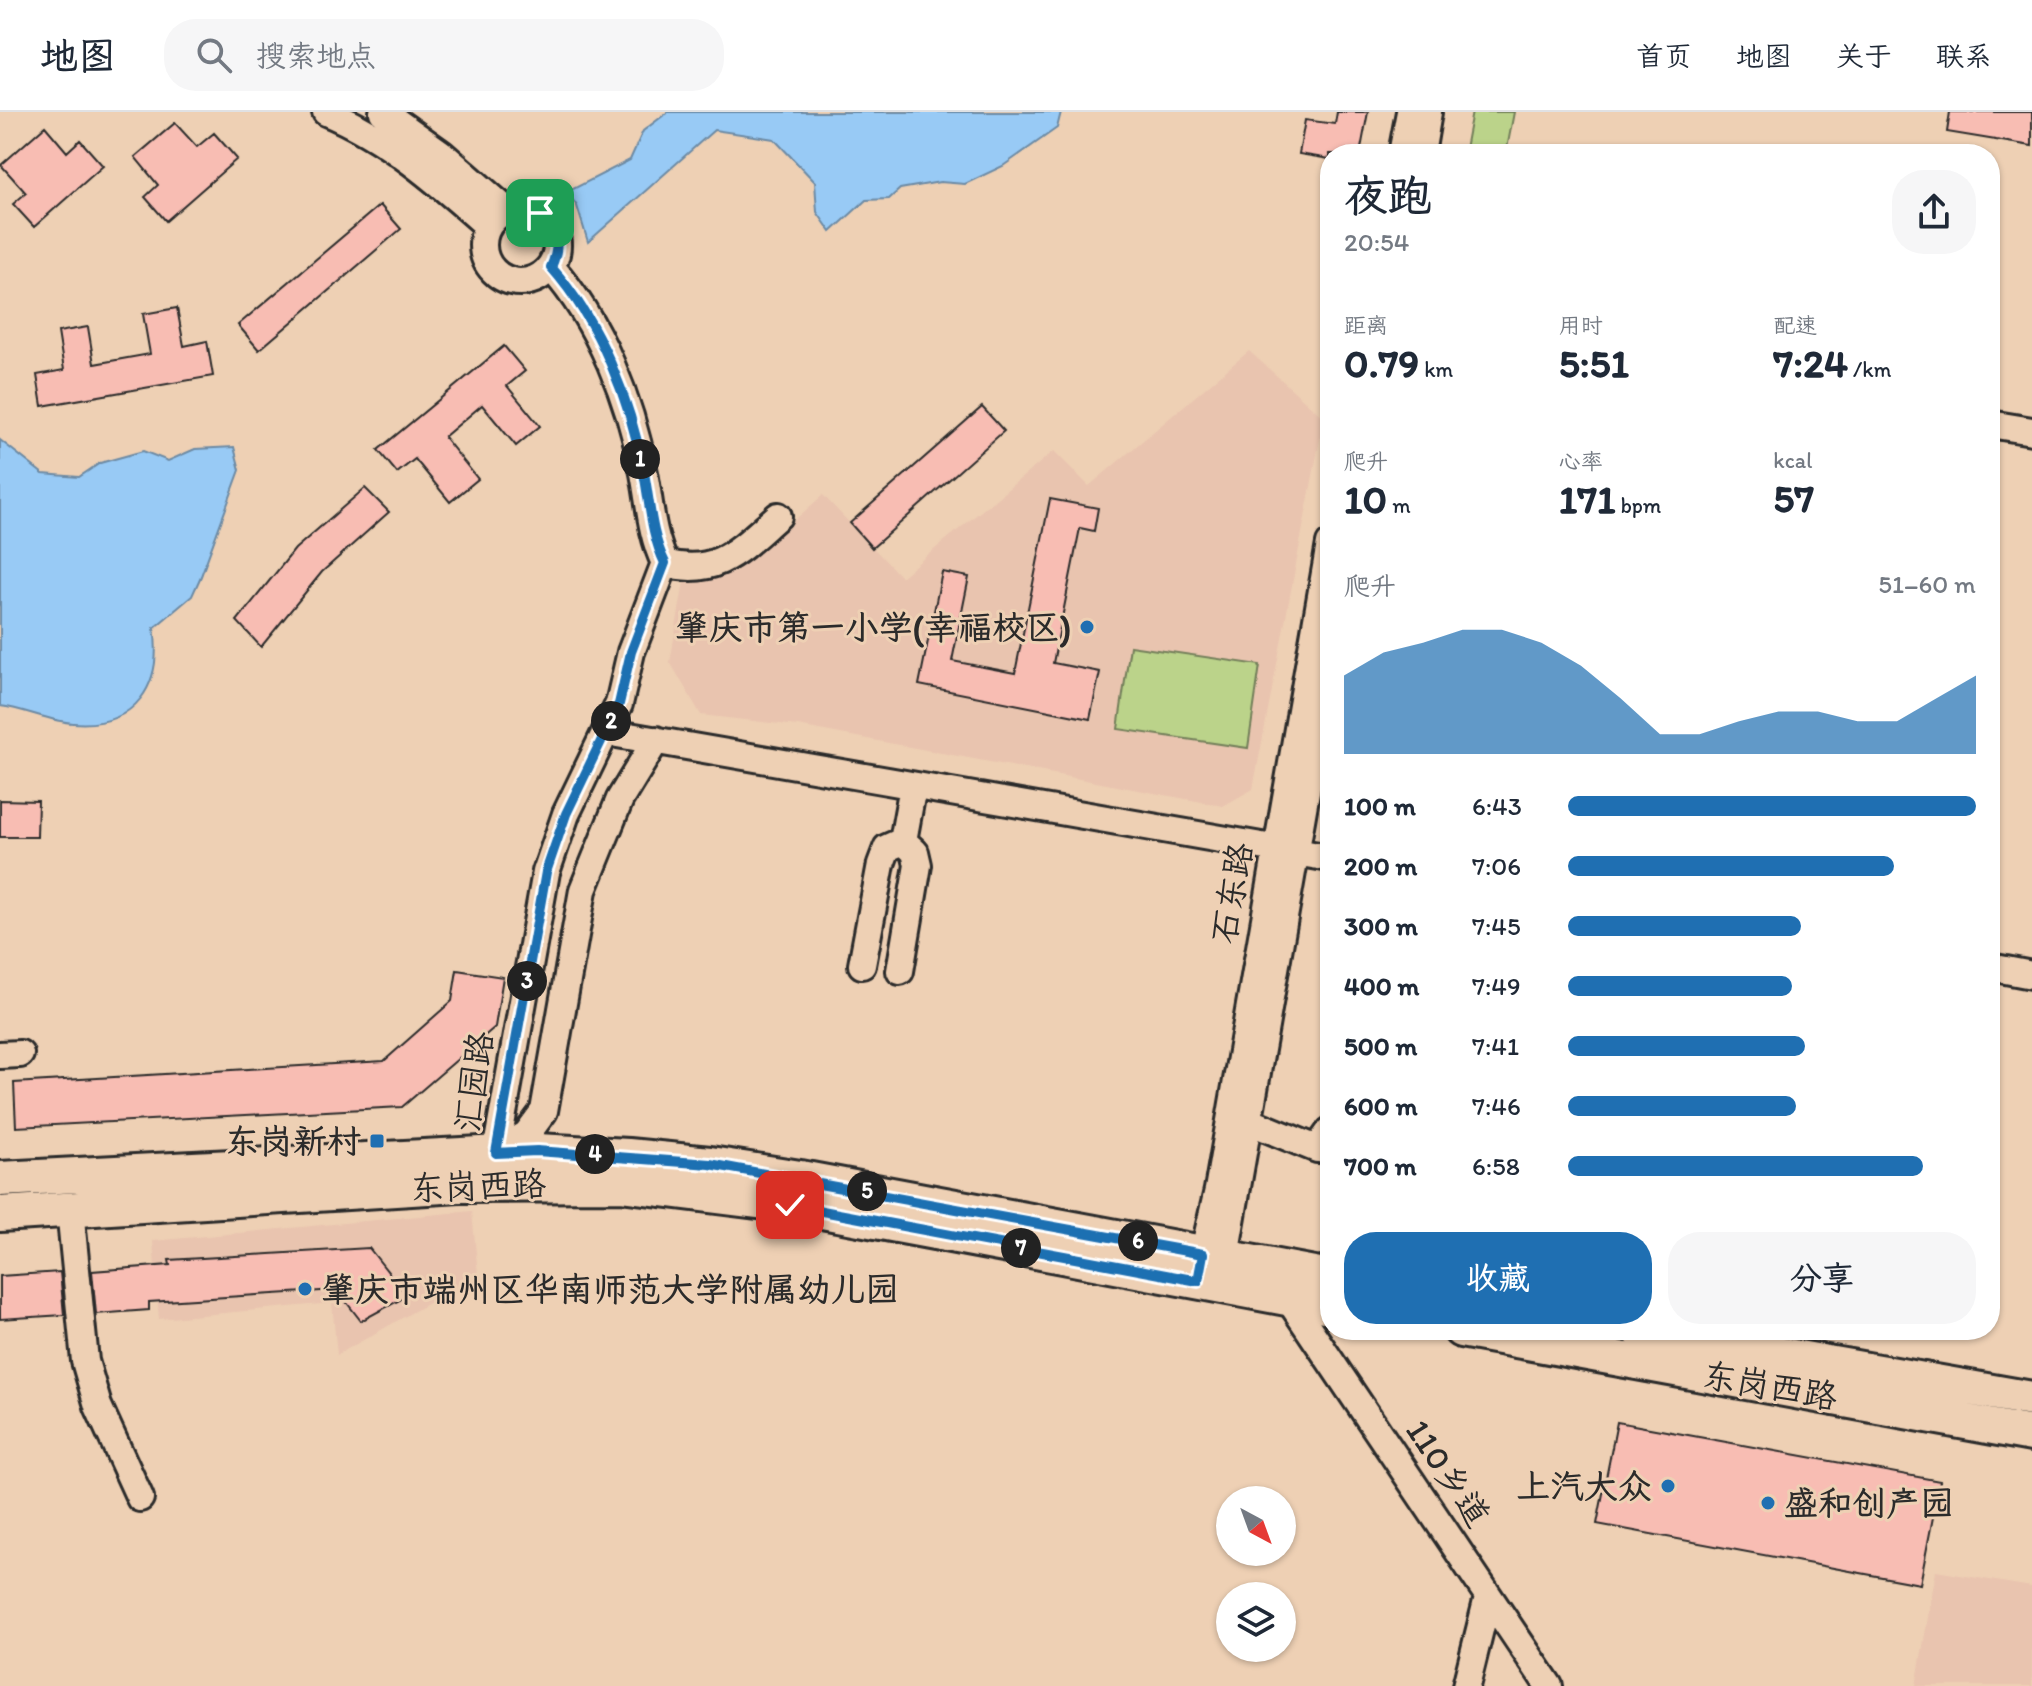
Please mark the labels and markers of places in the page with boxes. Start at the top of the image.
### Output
pin [506,179,574,247]
pin: 1 [620,439,660,479]
place label: 肇庆市第一小学(幸福校区) [675,607,1071,648]
marker: 肇庆市第一小学(幸福校区) [1078,618,1096,636]
pin: 2 [591,701,631,741]
pin: 3 [507,961,547,1001]
place label: 东岗新村 [225,1121,361,1162]
marker: 东岗新村 [368,1132,386,1150]
pin: 4 [575,1134,615,1174]
pin [756,1171,824,1239]
pin: 5 [847,1171,887,1211]
pin: 6 [1118,1221,1158,1261]
pin: 7 [1001,1228,1041,1268]
place label: 肇庆市端州区华南师范大学附属幼儿园 [321,1269,899,1310]
marker: 肇庆市端州区华南师范大学附属幼儿园 [296,1280,314,1298]
place label: 上汽大众 [1516,1466,1652,1507]
marker: 上汽大众 [1659,1477,1677,1495]
place label: 盛和创产园 [1784,1483,1954,1524]
marker: 盛和创产园 [1759,1494,1777,1512]

